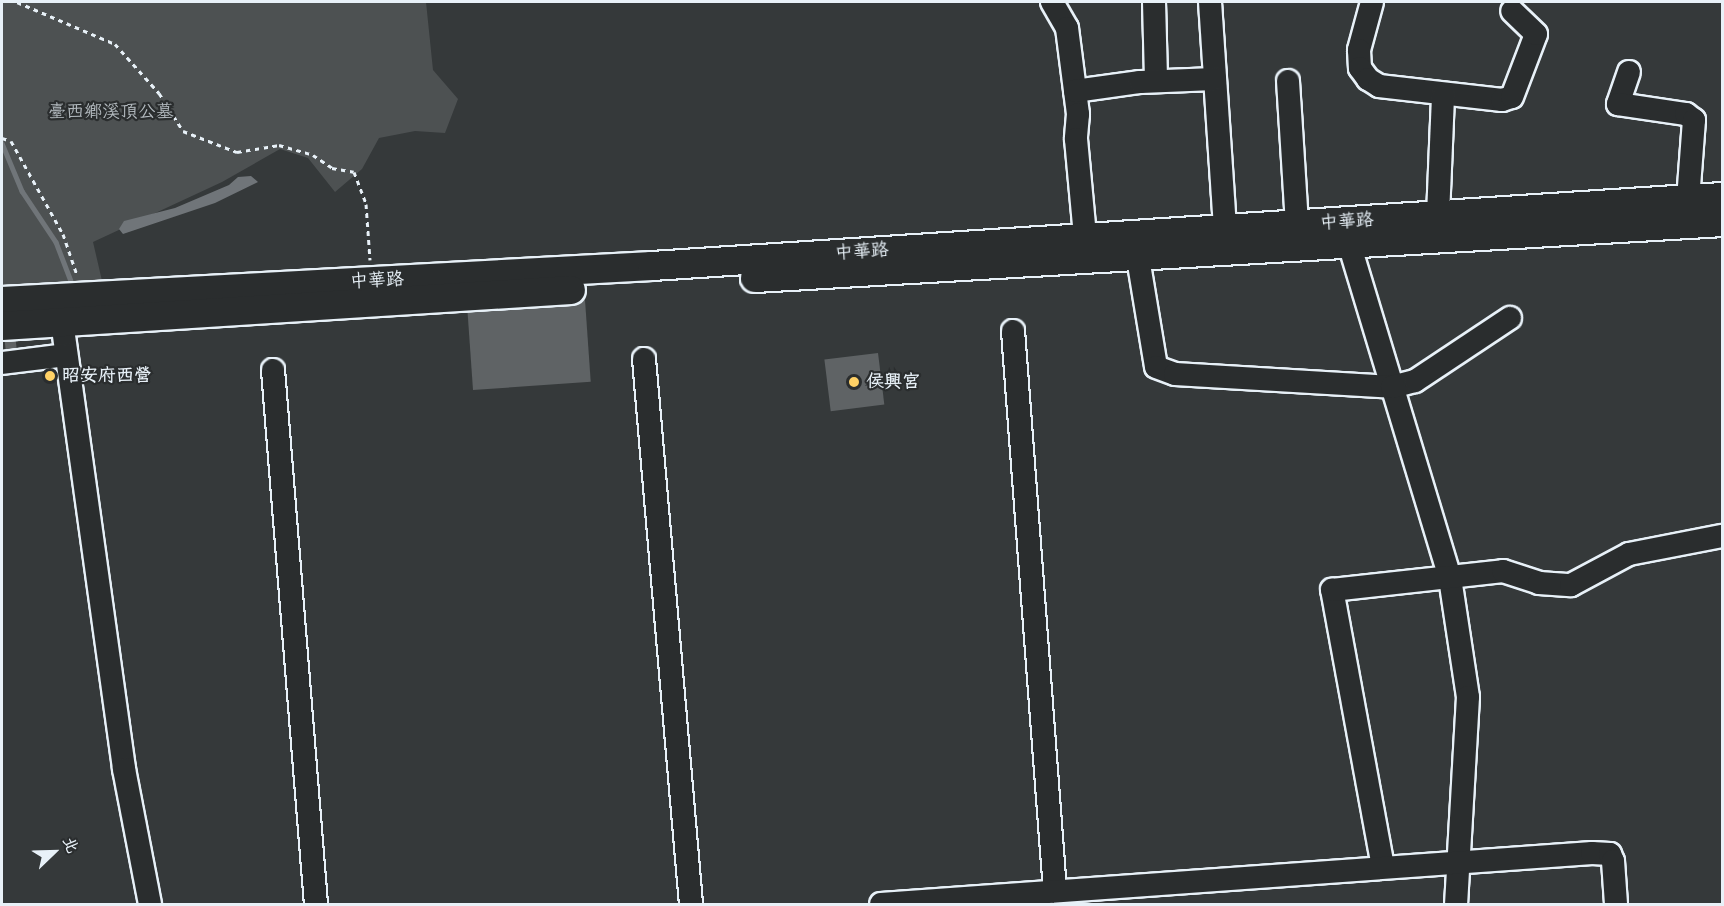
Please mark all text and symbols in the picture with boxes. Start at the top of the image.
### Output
park label: 臺西鄉溪頂公墓 [48,101,174,123]
street label: 中華路 [1319,209,1375,235]
street label: 中華路 [834,239,890,265]
street label: 中華路 [349,269,405,293]
place label: 昭安府西營 [62,365,152,387]
marker: 昭安府西營 [43,369,57,383]
place label: 侯興宮 [866,371,920,393]
marker: 侯興宮 [847,375,861,389]
north arrow [24,822,84,882]
text: 北 [59,834,82,856]

